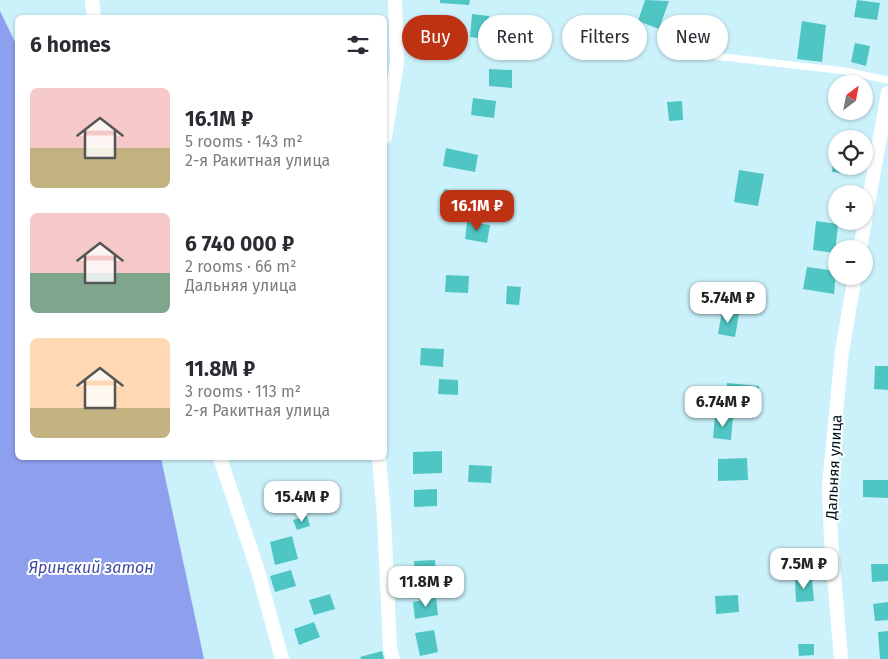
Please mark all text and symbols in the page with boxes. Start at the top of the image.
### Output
chip: Buy [402,15,468,60]
chip: Rent [478,15,552,60]
chip: Filters [562,15,647,60]
chip: New [657,15,728,60]
icon: filters [344,31,372,59]
text: 6 homes [30,32,111,58]
north arrow [828,75,872,120]
map controls [828,75,873,285]
text: 16.1M ₽ [185,106,253,132]
icon: home [70,108,130,168]
button: locate [828,130,873,175]
text: 5 rooms · 143 m² [185,132,303,151]
text: 2-я Ракитная улица [185,151,330,170]
button: + [828,185,873,230]
pin: 16.1M ₽ [431,190,523,232]
text: 16.1M ₽ [451,196,503,215]
text: 6 740 000 ₽ [185,231,294,257]
icon: home [70,233,130,293]
button: − [828,240,873,285]
text: 2 rooms · 66 m² [185,257,296,276]
text: Дальняя улица [185,276,297,295]
pin: 5.74M ₽ [682,282,774,324]
text: 5.74M ₽ [701,288,755,307]
text: 11.8M ₽ [185,356,255,382]
icon: home [70,358,130,418]
text: 3 rooms · 113 m² [185,382,301,401]
pin: 6.74M ₽ [677,386,769,428]
text: 6.74M ₽ [696,392,750,411]
text: 2-я Ракитная улица [185,401,330,420]
street label: Дальняя улица [822,414,846,521]
pin: 15.4M ₽ [256,480,348,523]
text: 15.4M ₽ [275,487,329,506]
pin: 7.5M ₽ [763,548,845,590]
text: 7.5M ₽ [781,554,827,573]
water label: Яринский затон [27,558,154,577]
pin: 11.8M ₽ [380,566,472,608]
text: 11.8M ₽ [399,572,453,591]

